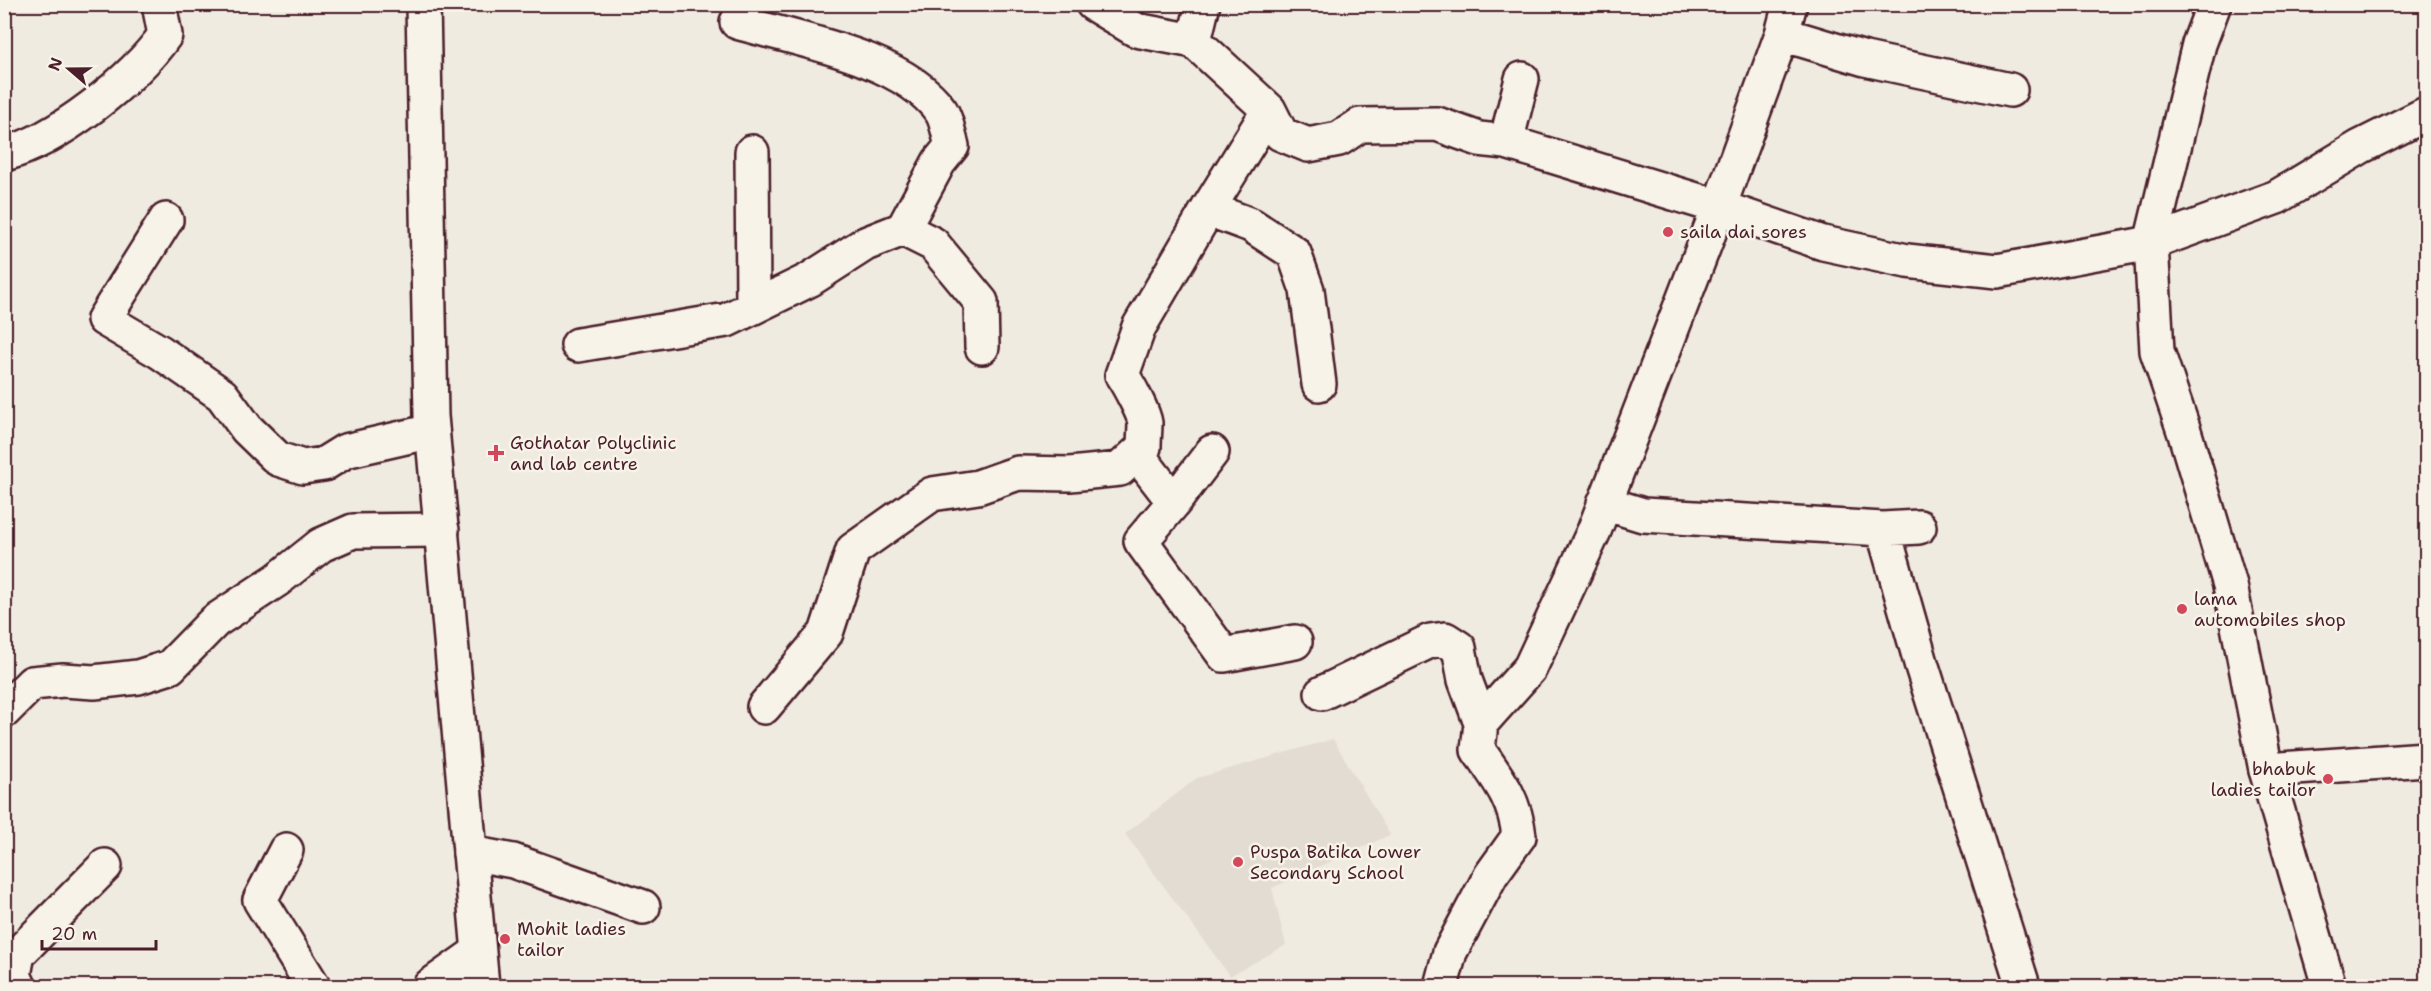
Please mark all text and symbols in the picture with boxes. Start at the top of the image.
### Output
north arrow [39,39,99,99]
text: N [43,54,67,74]
place label: saila dai sores [1680,220,1807,244]
marker: saila dai sores [1661,225,1675,239]
place label: Gothatar Polyclinic and lab centre [510,431,676,476]
marker: Gothatar Polyclinic and lab centre [487,444,505,462]
place label: lama automobiles shop [2194,587,2346,632]
marker: lama automobiles shop [2175,602,2189,616]
place label: bhabuk ladies tailor [2211,757,2316,802]
marker: bhabuk ladies tailor [2321,772,2335,786]
place label: Puspa Batika Lower Secondary School [1250,840,1421,885]
marker: Puspa Batika Lower Secondary School [1231,855,1245,869]
scale bar [42,913,156,951]
place label: Mohit ladies tailor [517,917,626,962]
text: 20 m [51,922,97,946]
marker: Mohit ladies tailor [498,932,512,946]

